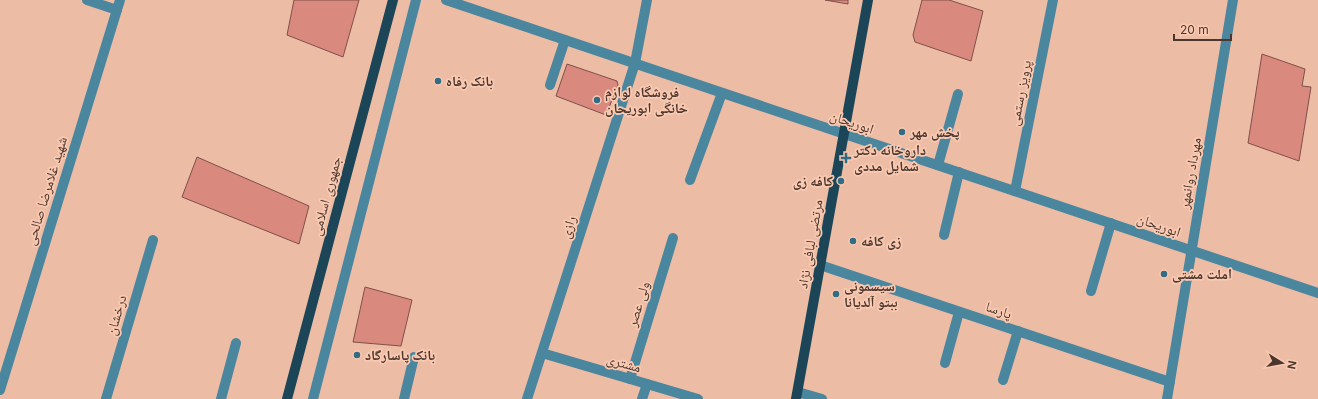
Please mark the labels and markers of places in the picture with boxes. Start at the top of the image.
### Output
place label: بانک رفاه [446,72,493,90]
marker: بانک رفاه [433,76,443,86]
place label: فروشگاه لوازم خانگی ابوریحان [605,83,688,117]
marker: فروشگاه لوازم خانگی ابوریحان [592,95,602,105]
place label: پخش مهر [909,123,960,141]
marker: پخش مهر [897,127,907,137]
place label: داروخانه دکتر شمایل مددی [853,141,926,175]
marker: داروخانه دکتر شمایل مددی [841,153,851,163]
place label: کافه زی [793,172,833,190]
marker: کافه زی [836,176,846,186]
place label: زی کافه [861,232,901,250]
marker: زی کافه [848,236,858,246]
place label: املت مشتی [1172,265,1232,283]
marker: املت مشتی [1159,269,1169,279]
place label: سیسمونی ببتو آلدیانا [844,277,898,311]
marker: سیسمونی ببتو آلدیانا [831,289,841,299]
place label: بانک پاسارگاد [365,346,435,364]
marker: بانک پاسارگاد [352,350,362,360]

